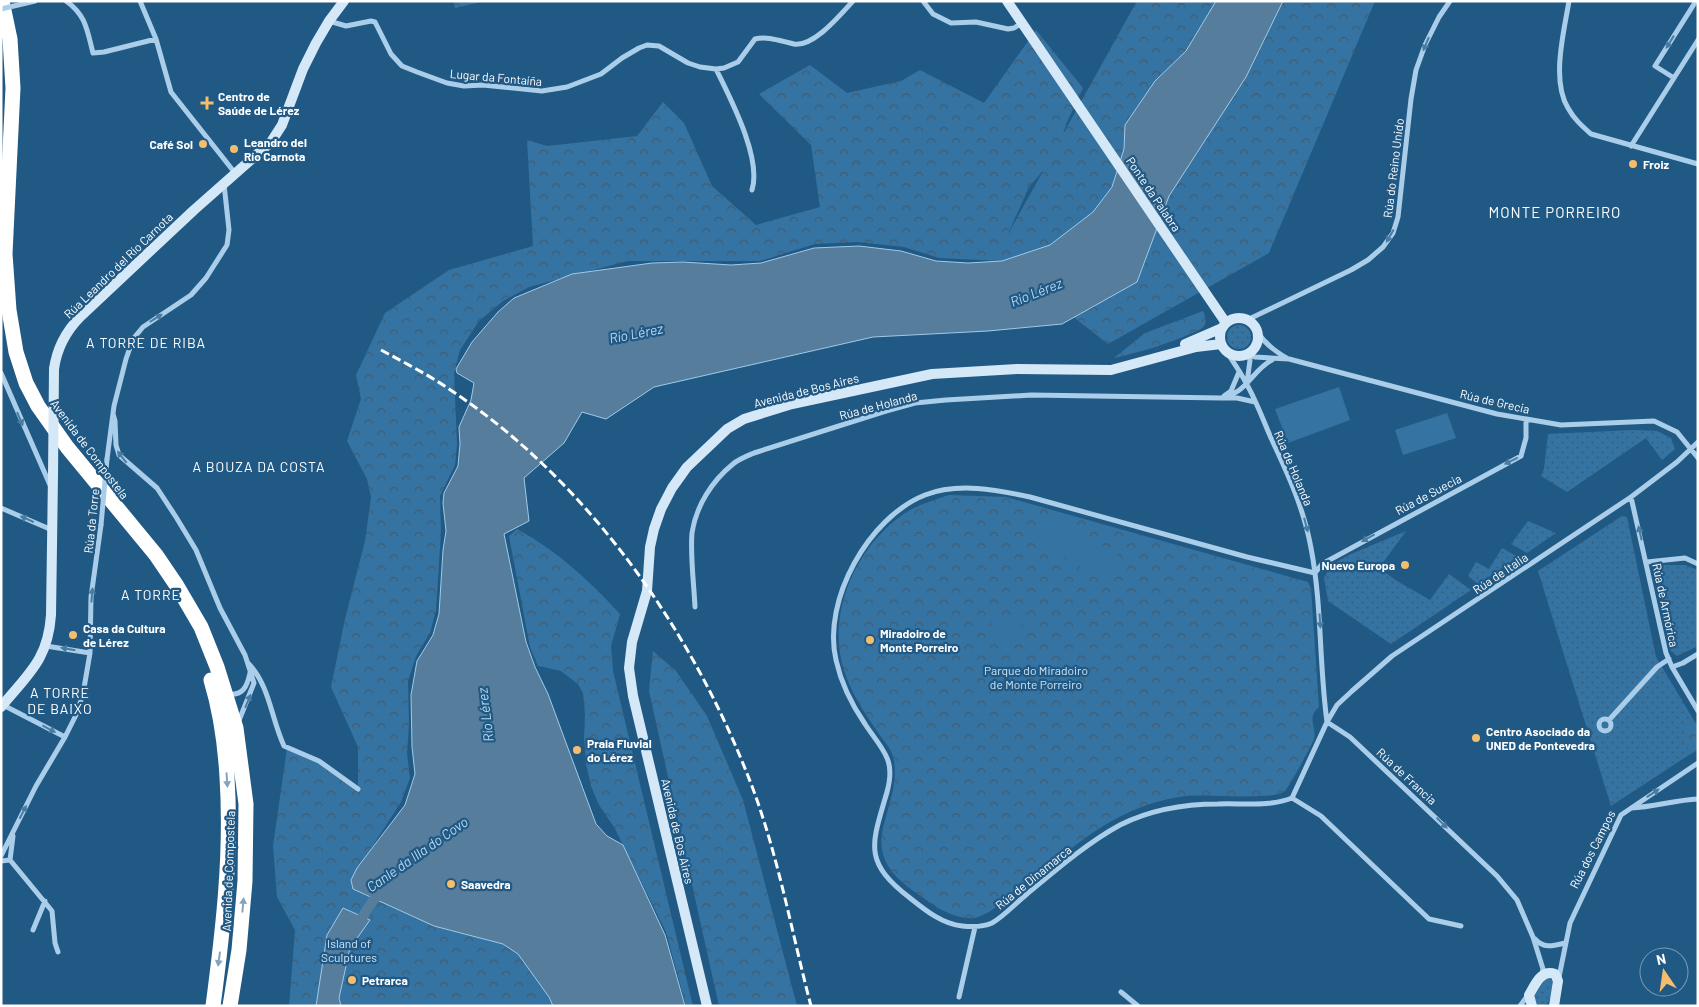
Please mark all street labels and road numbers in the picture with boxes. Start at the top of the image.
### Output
street label: Lugar da Fontaíña [449,66,543,88]
street label: Rúa do Reino Unido [1380,117,1406,219]
street label: Ponte da Palabra [1124,154,1184,234]
street label: Rúa Leandro del Río Carnota [61,209,175,321]
street label: Avenida de Bos Aires [752,370,860,410]
street label: Rúa de Grecia [1459,386,1531,416]
street label: Rúa de Holanda [838,388,918,422]
street label: Avenida de Compostela [48,397,132,501]
street label: Rúa de Holanda [1272,428,1316,508]
street label: Rúa de Suecia [1392,471,1464,517]
street label: Rúa da Torre [81,488,101,554]
street label: Rúa de Italia [1470,550,1530,596]
street label: Rúa de Armórica [1650,562,1682,648]
street label: Rúa de Francia [1374,745,1440,807]
street label: Avenida de Bos Aires [659,777,697,885]
street label: Rúa dos Campos [1566,807,1618,890]
street label: Avenida de Compostela [219,810,237,932]
street label: Rúa de Dinamarca [992,842,1074,912]

